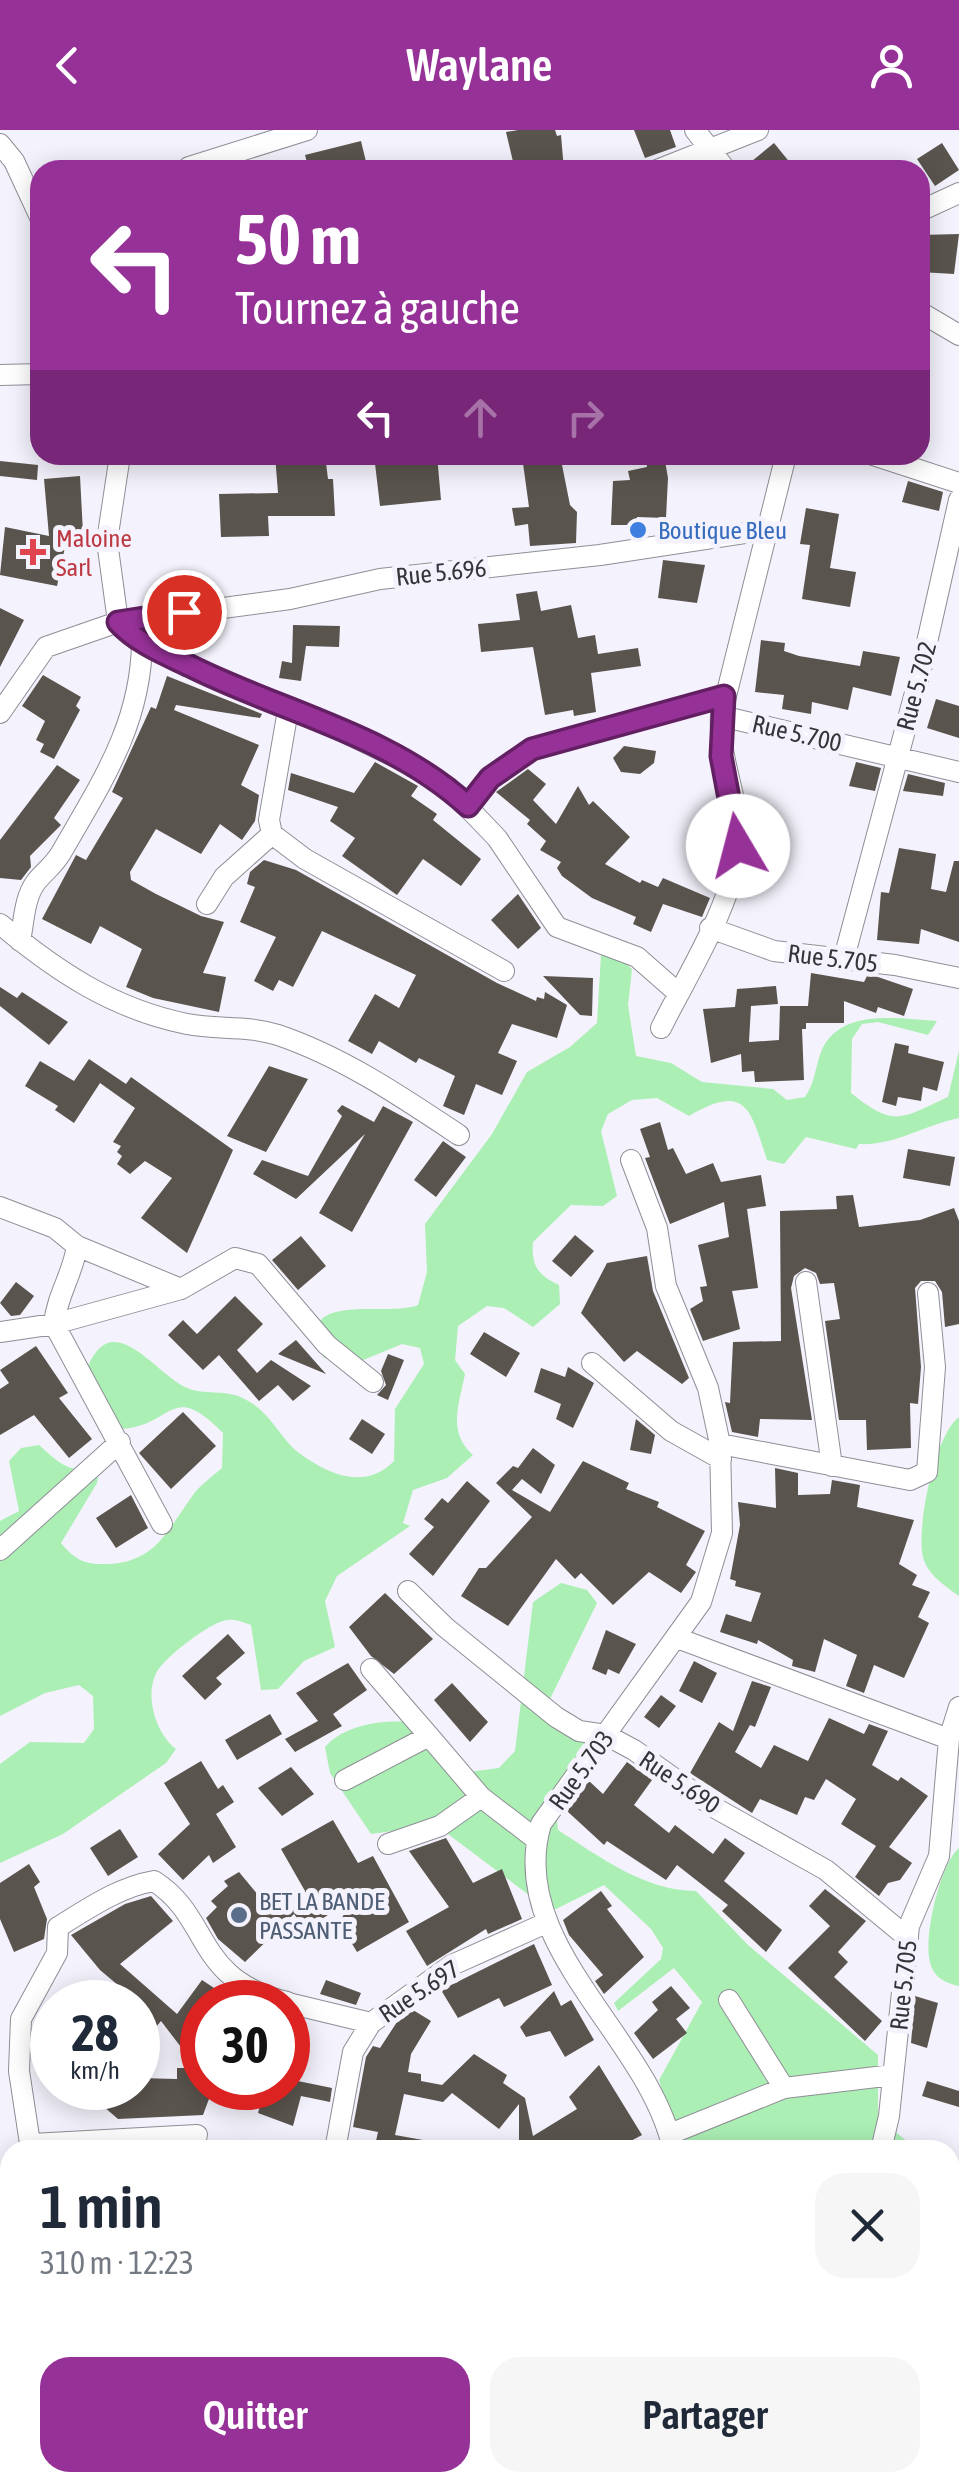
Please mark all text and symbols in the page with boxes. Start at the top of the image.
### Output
icon: back [40,38,95,93]
icon: person [864,38,919,93]
text: Waylane [407,39,552,91]
text: 50 m [235,199,361,279]
icon: left [70,200,200,330]
text: Tournez à gauche [235,282,520,334]
icon: left [348,390,403,445]
icon: ahead [453,390,508,445]
icon: right [558,390,613,445]
place label: Boutique Bleu [658,516,787,544]
marker: Boutique Bleu [627,519,649,541]
place label: Maloine Sarl [56,524,132,581]
marker: Maloine Sarl [20,539,46,565]
street label: Rue 5.696 [394,553,488,591]
pin [142,570,227,655]
icon: arrive [157,585,212,640]
street label: Rue 5.702 [891,639,941,733]
street label: Rue 5.700 [750,709,844,757]
position arrow [686,794,790,898]
street label: Rue 5.705 [786,939,880,977]
street label: Rue 5.703 [543,1725,619,1815]
street label: Rue 5.690 [635,1745,725,1819]
place label: BET LA BANDE PASSANTE [259,1887,385,1944]
marker: BET LA BANDE PASSANTE [228,1904,250,1926]
street label: Rue 5.705 [884,1938,922,2032]
street label: Rue 5.697 [374,1954,464,2028]
speed limit sign: 30 [180,1980,310,2110]
text: 28 [71,2004,118,2062]
text: km/h [70,2056,120,2084]
text: 1 min [40,2172,163,2241]
button: close [815,2173,920,2278]
text: 310 m · 12:23 [40,2244,194,2281]
button: Quitter [40,2357,470,2472]
button: Partager [490,2357,920,2472]

